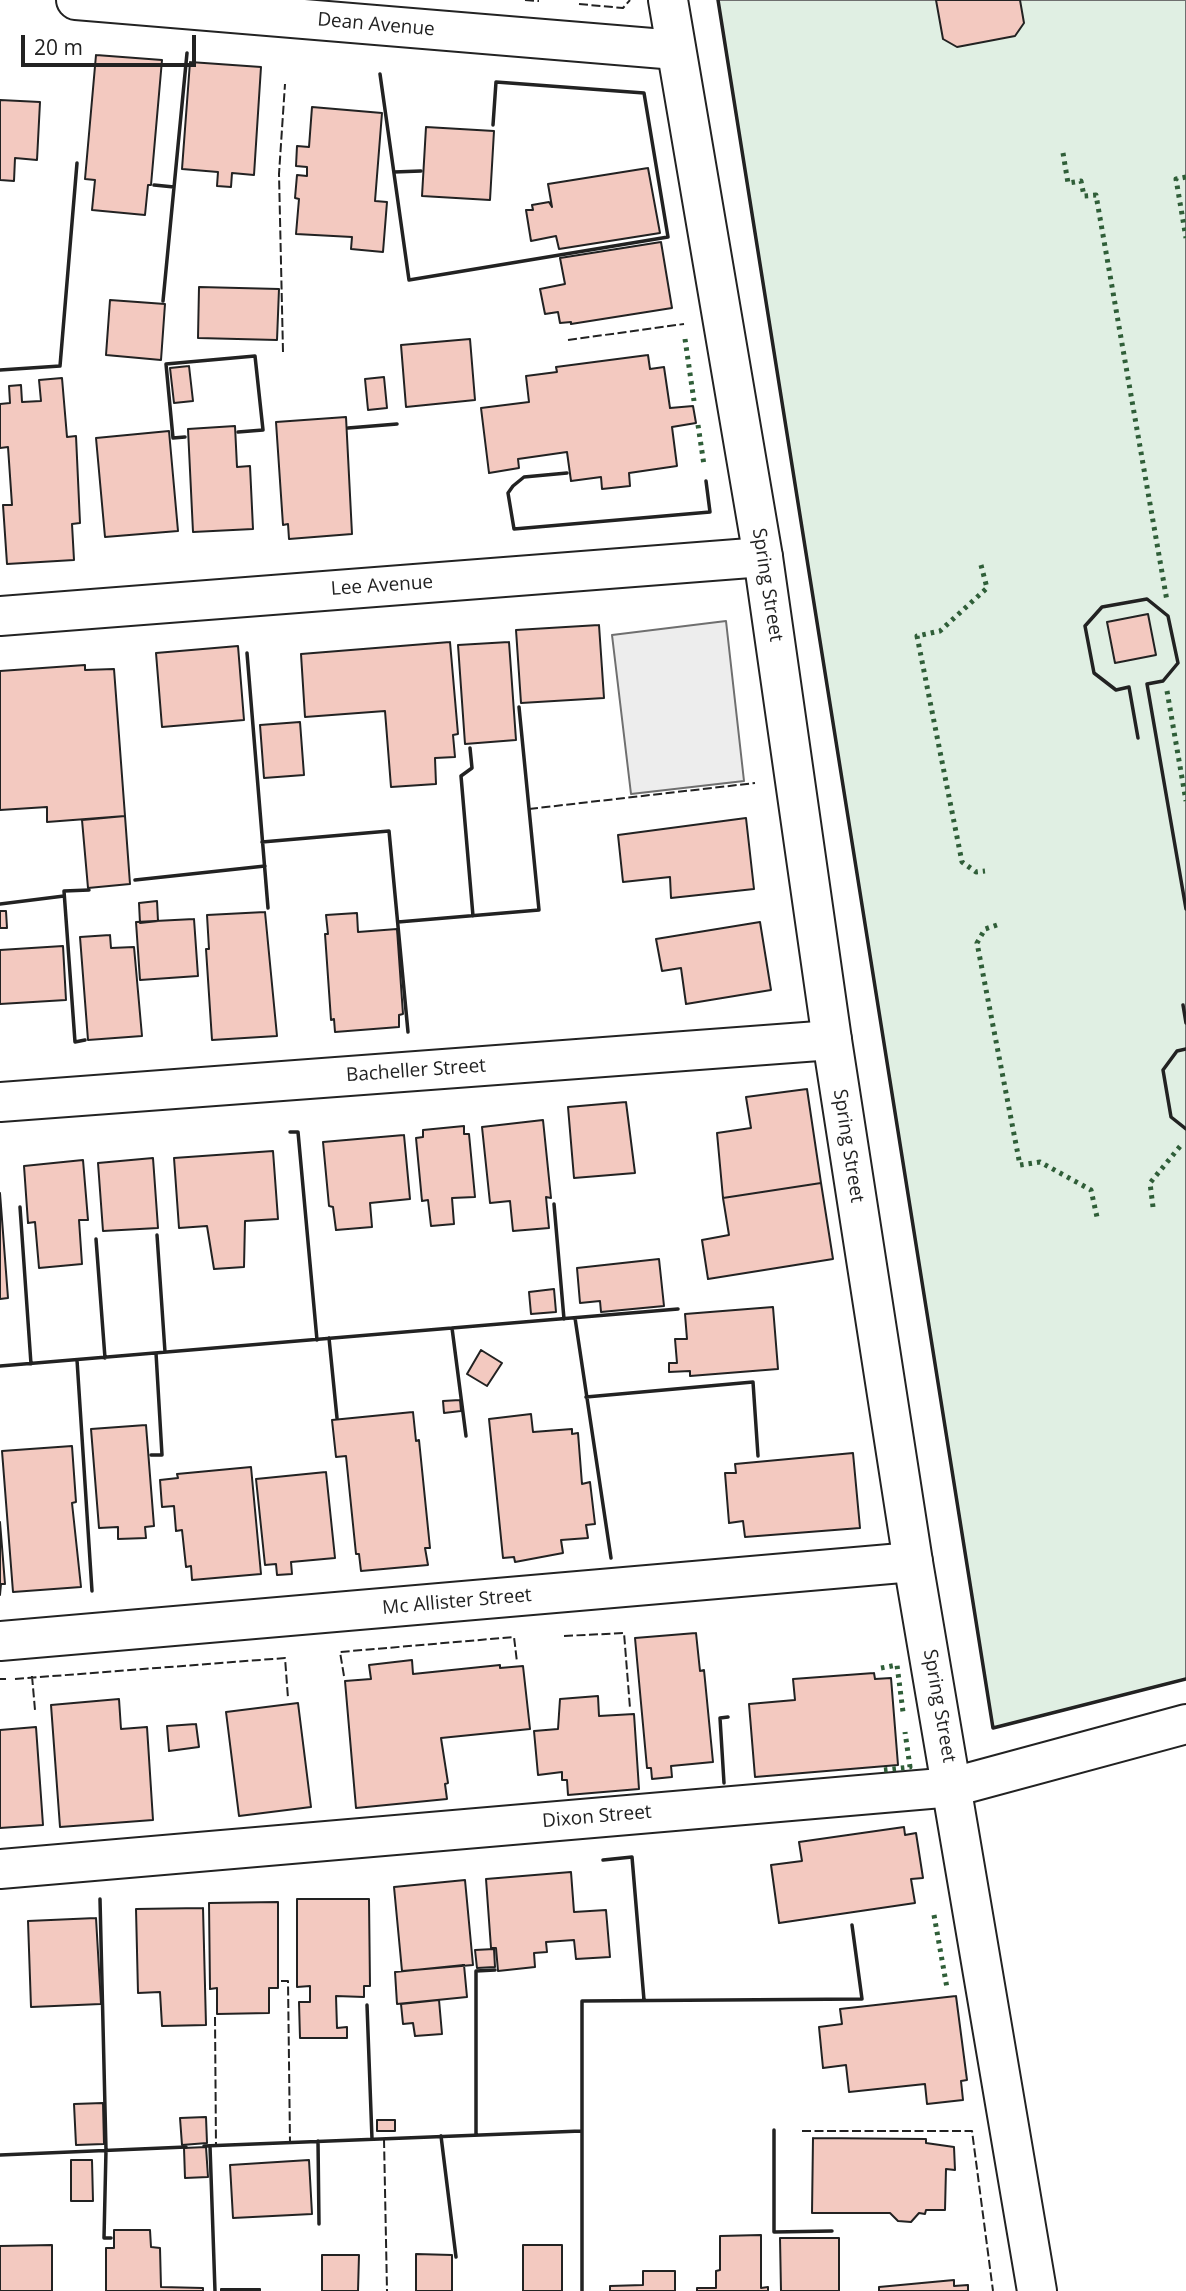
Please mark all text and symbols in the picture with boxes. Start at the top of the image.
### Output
street label: Dean Avenue [316,9,436,41]
scale bar [24,21,200,65]
text: 20 m [34,33,83,61]
street label: Spring Street [747,527,787,643]
street label: Lee Avenue [330,571,434,601]
street label: Bacheller Street [345,1055,487,1087]
street label: Spring Street [828,1088,868,1204]
street label: Mc Allister Street [381,1584,533,1620]
street label: Spring Street [918,1648,960,1764]
street label: Dixon Street [541,1801,653,1833]

